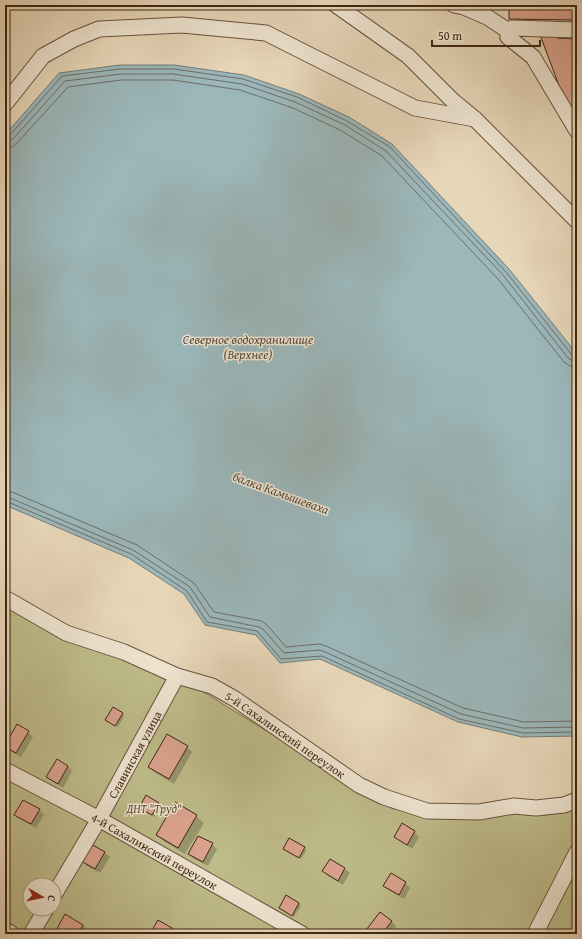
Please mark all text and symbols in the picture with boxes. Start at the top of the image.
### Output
scale bar [432,22,540,48]
text: 50 m [438,27,462,44]
water label: Северное водохранилище (Верхнее) [183,330,313,364]
water label: балка Камышеваха [230,467,332,519]
street label: 5-й Сахалинский переулок [222,687,350,782]
street label: Славинская улица [104,707,165,801]
park label: ДНТ "Труд" [125,800,182,817]
street label: 4-й Сахалинский переулок [89,808,222,893]
north arrow [22,877,62,917]
text: С [43,894,60,903]

